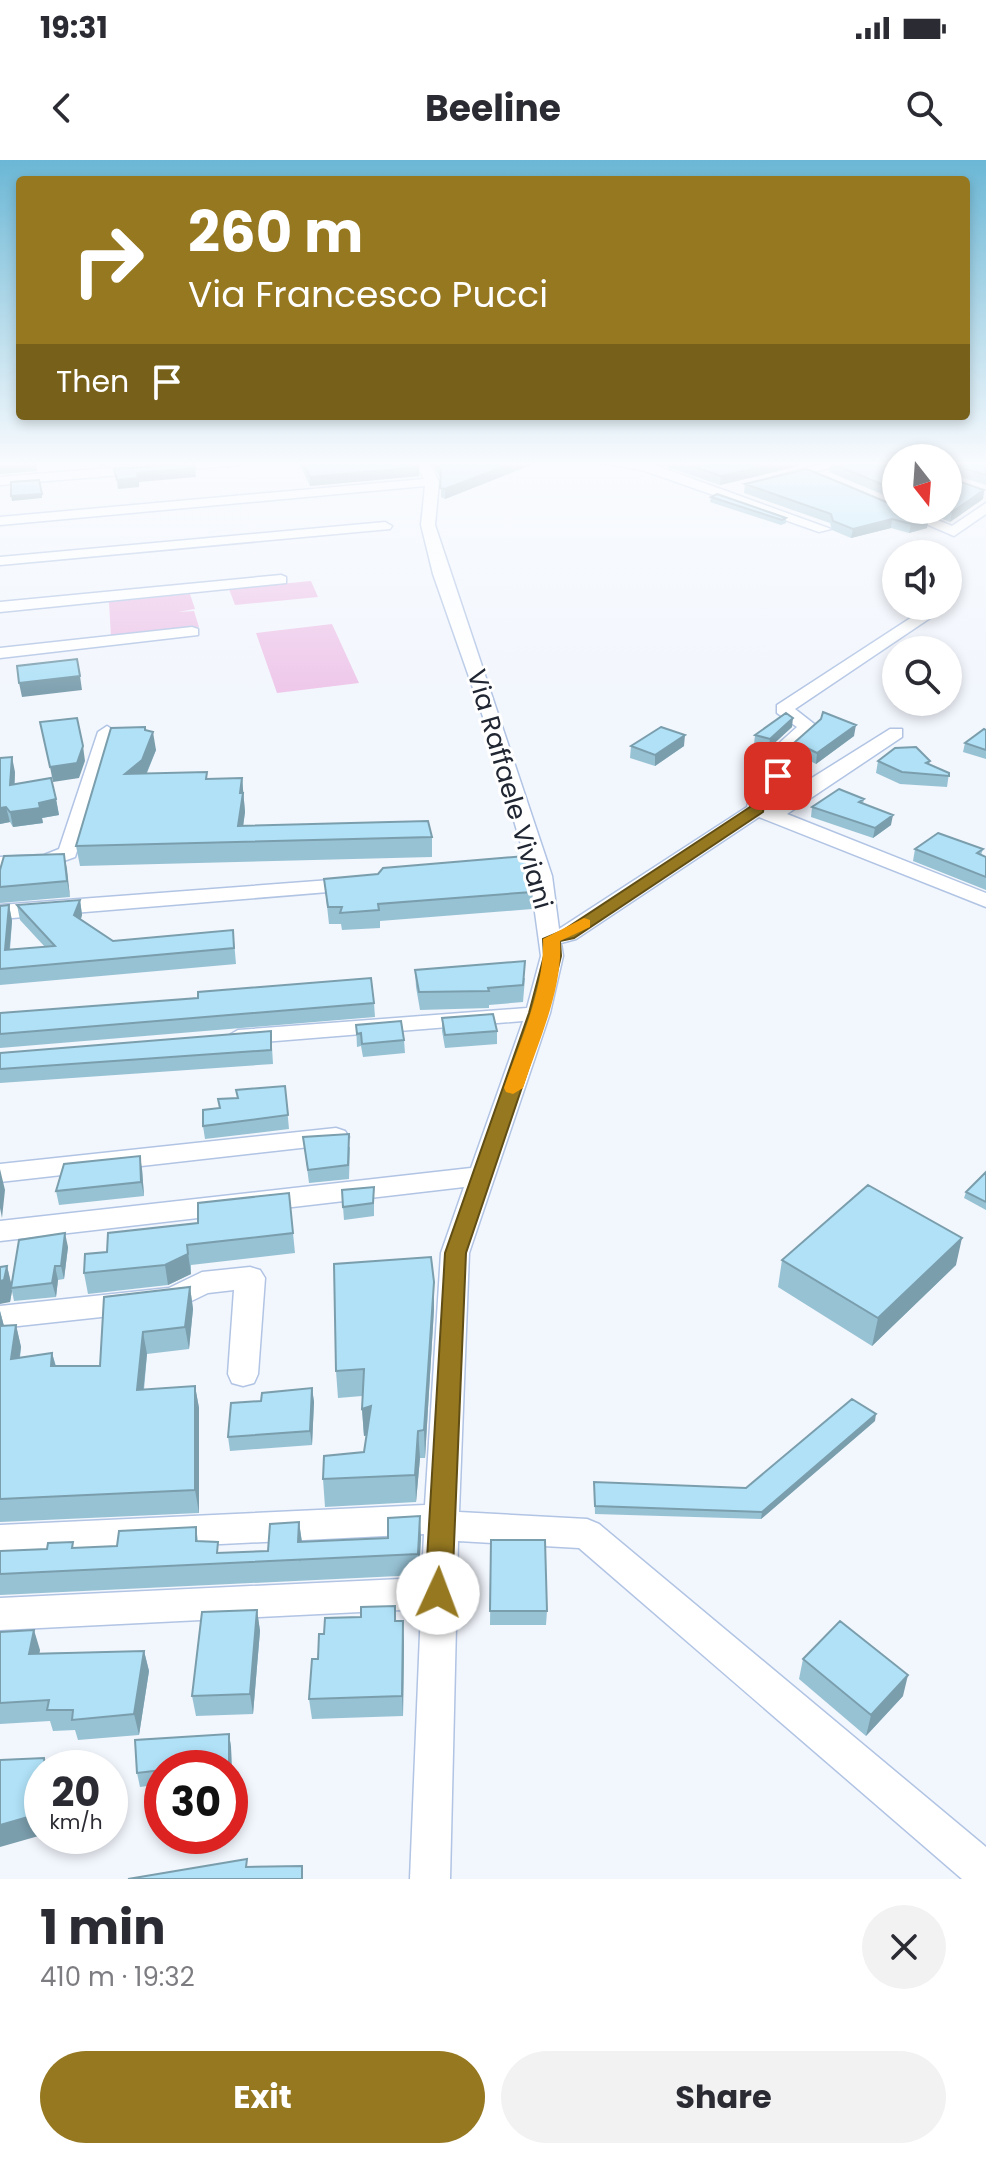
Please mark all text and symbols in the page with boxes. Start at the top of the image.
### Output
text: 19:31 [40,6,108,49]
text: Beeline [425,83,561,134]
icon: back [40,86,84,130]
icon: search [902,86,946,130]
text: 260 m [188,193,363,272]
icon: right [56,208,160,312]
text: Via Francesco Pucci [188,269,548,320]
text: Then [56,360,129,403]
icon: arrive [145,360,189,404]
north arrow [882,444,962,524]
map controls [882,444,962,716]
button: sound [882,540,962,620]
button: search [882,636,962,716]
street label: Via Raffaele Viviani [459,665,561,913]
pin [744,742,812,810]
icon: arrive [756,754,800,798]
position arrow [396,1551,480,1635]
speed limit sign: 30 [144,1750,248,1854]
text: 20 [52,1764,100,1820]
text: km/h [49,1808,103,1836]
text: 1 min [40,1894,166,1961]
button: close [862,1905,946,1989]
text: 410 m · 19:32 [40,1959,195,1995]
button: Exit [40,2051,485,2143]
button: Share [501,2051,946,2143]

